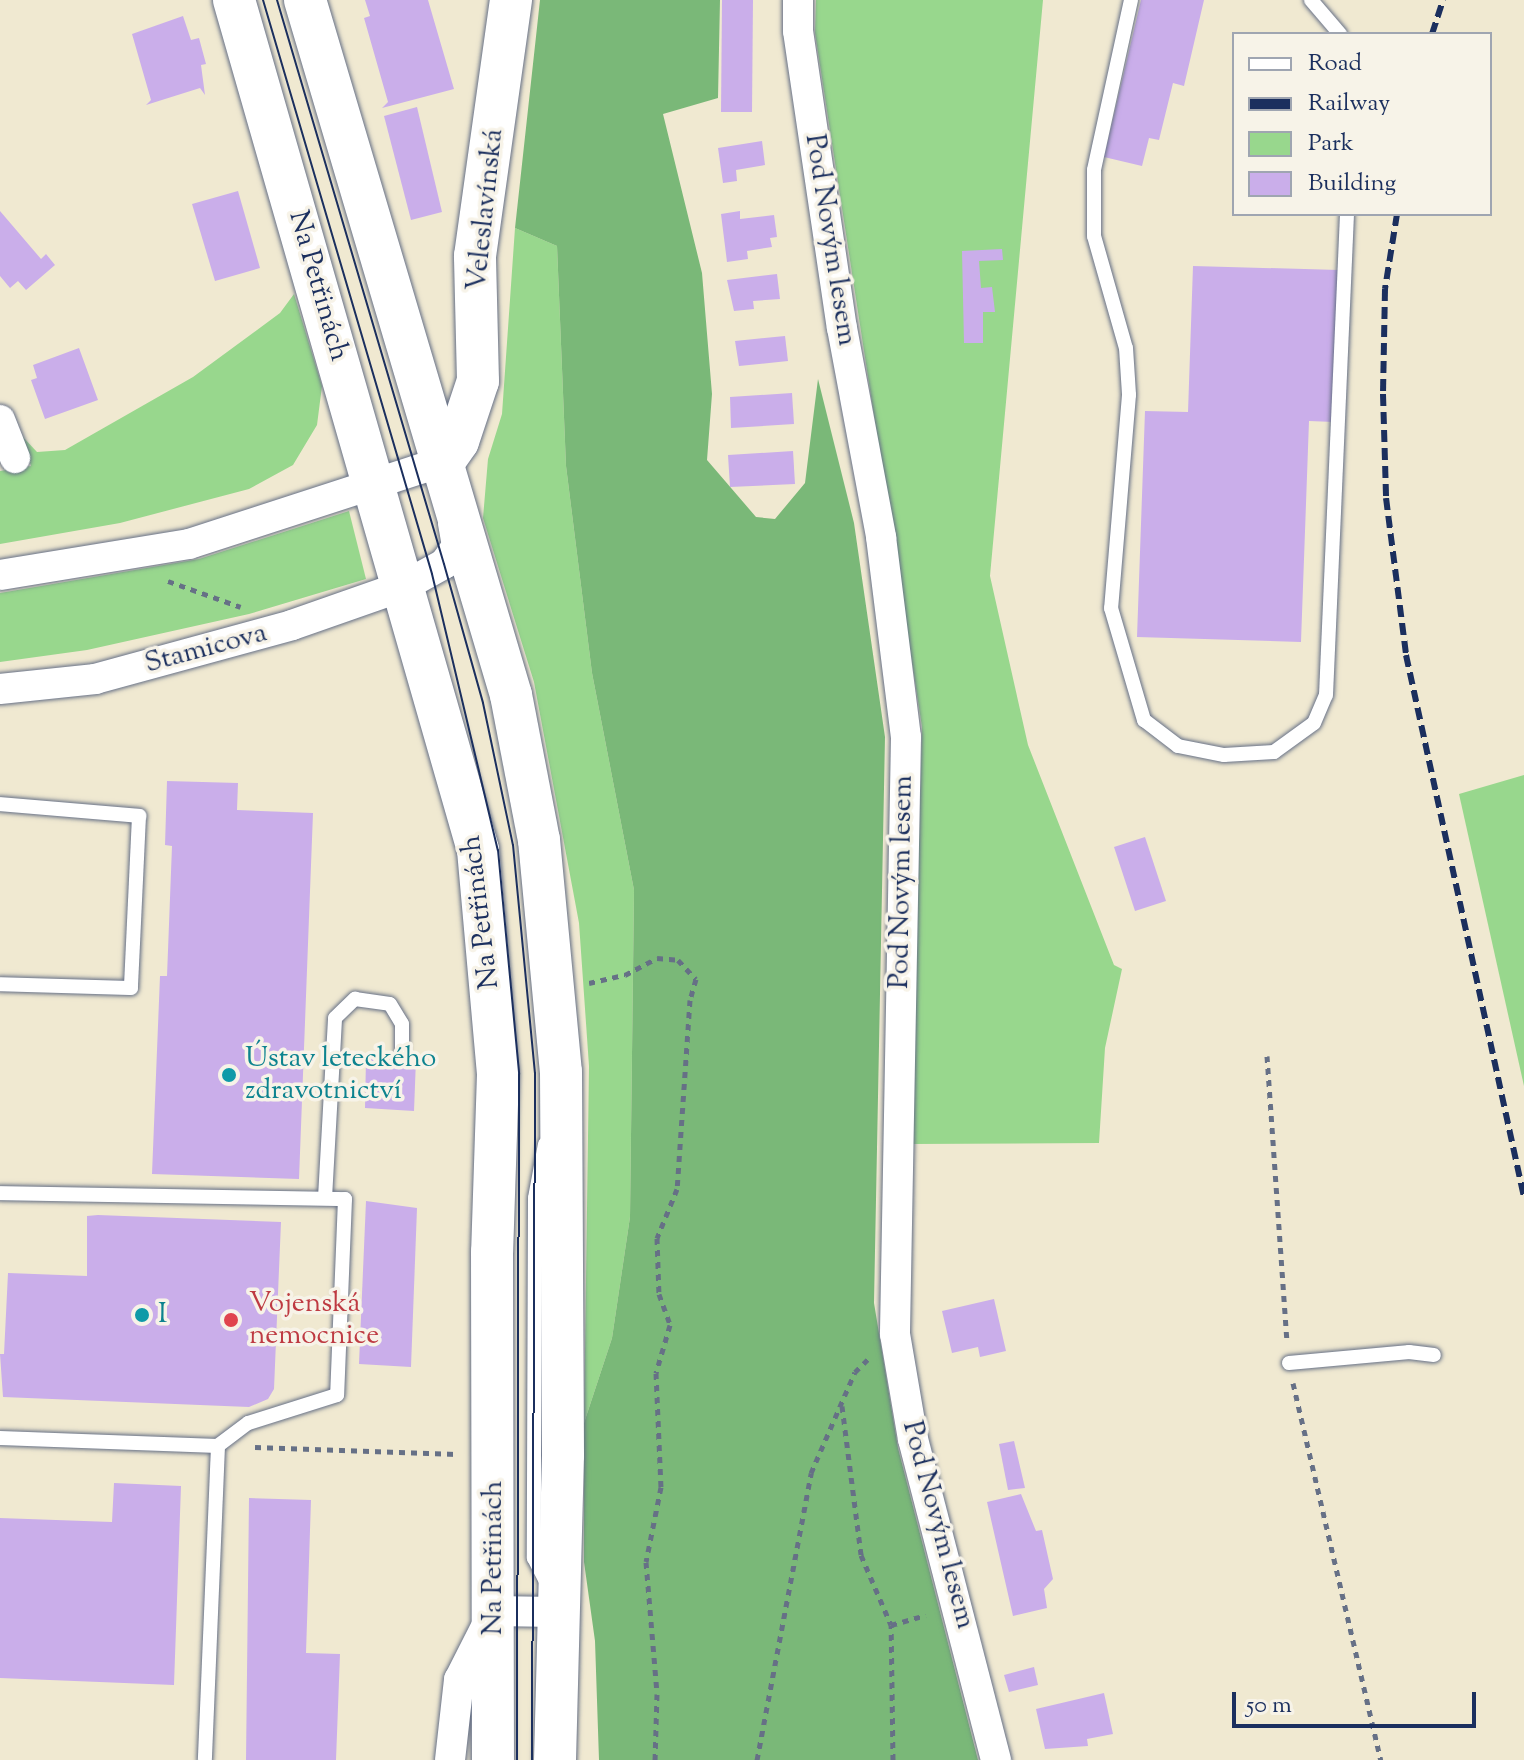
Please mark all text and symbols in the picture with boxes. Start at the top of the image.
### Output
legend [1232,32,1492,216]
text: Road [1308,47,1362,81]
text: Railway [1308,87,1390,121]
street label: Veleslavínská [461,127,511,293]
text: Park [1308,127,1354,161]
street label: Pod Novým lesem [797,132,863,348]
text: Building [1308,167,1396,201]
street label: Na Petřinách [281,207,355,365]
street label: Stamicova [141,617,271,681]
street label: Pod Novým lesem [883,775,921,989]
street label: Na Petřinách [455,833,507,991]
place label: Ústav leteckého zdravotnictví [245,1042,436,1108]
marker: Ústav leteckého zdravotnictví [220,1066,238,1084]
place label: Vojenská nemocnice [249,1287,379,1353]
place label: I [158,1298,167,1332]
marker: I [133,1306,151,1324]
marker: Vojenská nemocnice [220,1309,242,1331]
street label: Pod Novým lesem [894,1417,982,1633]
street label: Na Petřinách [477,1481,511,1635]
scale bar [1236,1676,1480,1726]
text: 50 m [1246,1689,1292,1723]

